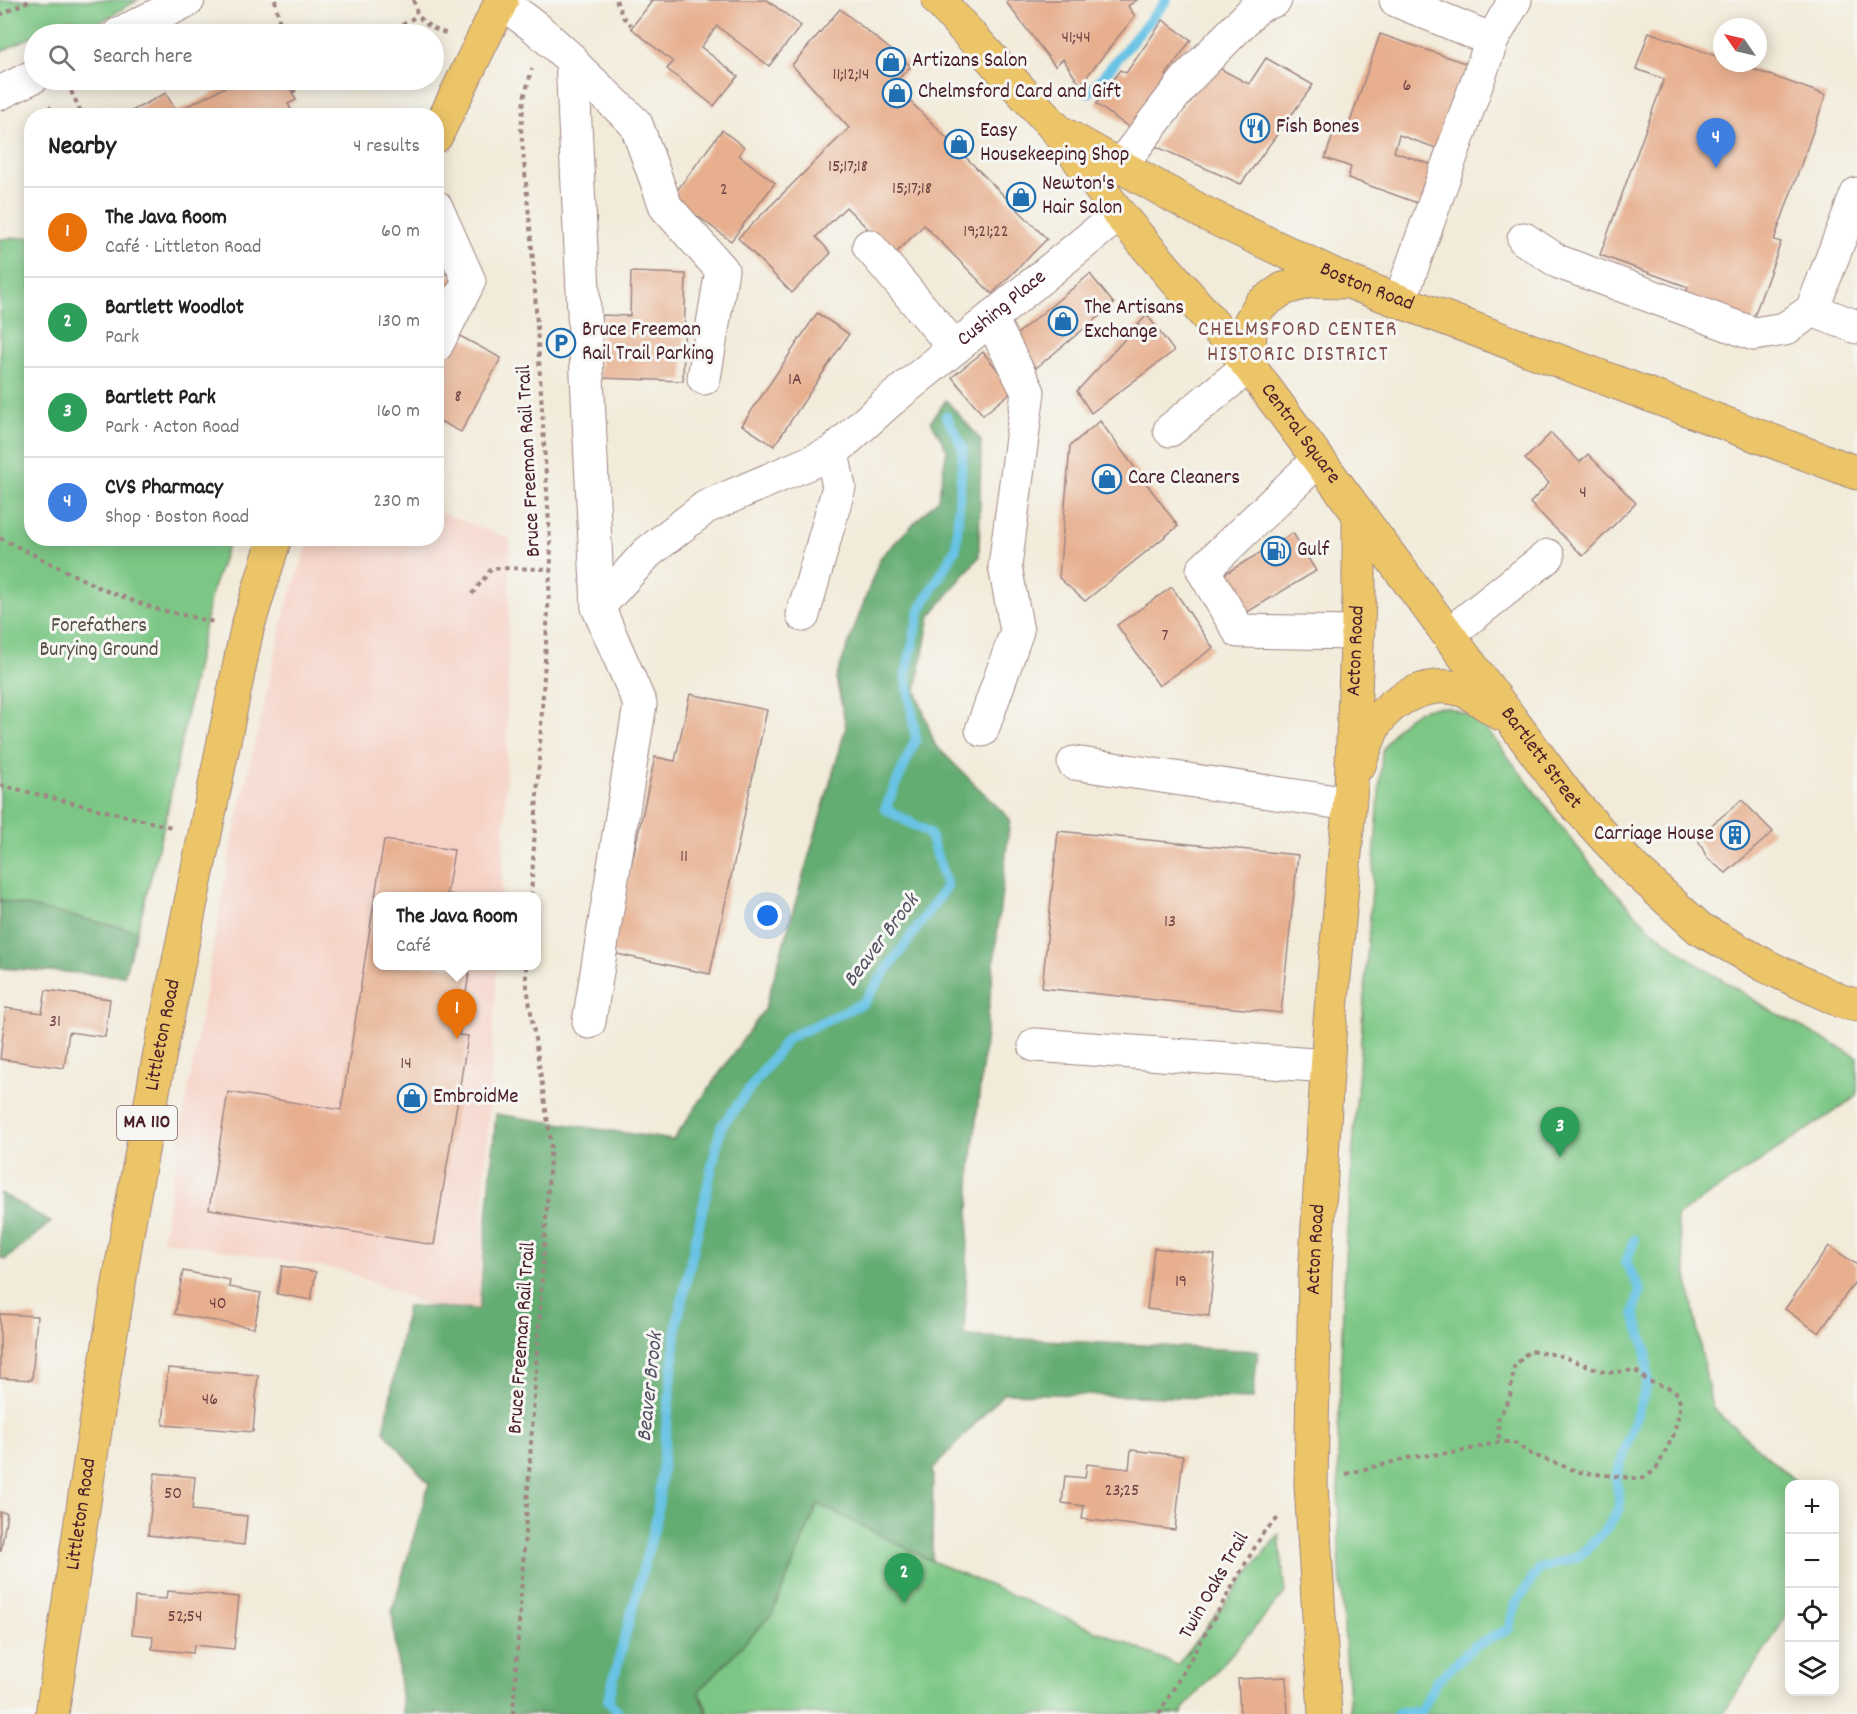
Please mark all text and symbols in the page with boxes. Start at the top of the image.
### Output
north arrow [1713,18,1767,72]
search box [24,24,444,90]
house number: 41;44 [1061,26,1091,51]
icon: search [45,41,78,74]
text: Search here [93,42,192,73]
shop icon: Artizans Salon [875,46,907,78]
place label: Artizans Salon [912,47,1027,77]
house number: 11;12;14 [833,63,869,88]
house number: 6 [1403,74,1411,99]
shop icon: Chelmsford Card and Gift [881,77,913,109]
place label: Chelmsford Card and Gift [918,78,1121,108]
restaurant icon: Fish Bones [1239,112,1271,144]
place label: Fish Bones [1276,113,1360,143]
place label: Easy Housekeeping Shop [980,117,1129,171]
pin: 4 [1696,118,1736,168]
shop icon: Easy Housekeeping Shop [943,128,975,160]
text: Nearby [48,129,116,166]
text: 4 results [353,133,420,161]
house number: 15;17;18 [828,155,868,180]
place label: Newton's Hair Salon [1042,170,1122,224]
house number: 15;17;18 [892,177,932,202]
house number: 2 [720,178,728,203]
shop icon: Newton's Hair Salon [1005,181,1037,213]
text: The Java Room [105,203,227,234]
text: 1 [65,218,70,246]
text: 60 m [381,218,420,246]
house number: 19;21;22 [963,220,1009,245]
text: Café · Littleton Road [105,234,261,262]
street label: Boston Road [1314,255,1418,320]
street label: Cushing Place [951,263,1054,355]
text: Bartlett Woodlot [105,293,244,324]
place label: The Artisans Exchange [1084,294,1184,348]
shop icon: The Artisans Exchange [1047,305,1079,337]
text: 2 [63,308,72,336]
text: 130 m [378,308,420,336]
district label: CHELMSFORD CENTER HISTORIC DISTRICT [1198,315,1398,371]
place label: Bruce Freeman Rail Trail Parking [582,316,714,370]
text: Park [105,324,139,352]
parking icon: Bruce Freeman Rail Trail Parking [545,327,577,359]
street label: Bruce Freeman Rail Trail [510,364,550,558]
house number: 1A [788,368,802,393]
street label: Central Square [1252,377,1347,491]
text: Bartlett Park [105,383,216,414]
house number: 8 [454,385,462,410]
text: 3 [63,398,72,426]
text: 160 m [377,398,420,426]
text: Park · Acton Road [105,414,239,442]
shop icon: Care Cleaners [1091,463,1123,495]
place label: Care Cleaners [1128,464,1240,494]
text: CVS Pharmacy [105,473,223,504]
house number: 4 [1579,481,1587,506]
text: 4 [63,488,72,516]
text: 230 m [373,488,420,516]
text: Shop · Boston Road [105,504,249,532]
fuel station icon: Gulf [1260,535,1292,567]
place label: Gulf [1297,536,1330,566]
street label: Acton Road [1340,605,1374,697]
park label: Forefathers Burying Ground [39,612,159,666]
house number: 7 [1162,624,1169,649]
street label: Bartlett Street [1492,701,1588,817]
building icon: Carriage House [1719,819,1751,851]
place label: Carriage House [1594,820,1714,850]
house number: 11 [680,845,688,870]
water label: Beaver Brook [837,886,929,994]
popup [373,892,541,970]
your location [753,901,782,930]
text: The Java Room [396,902,518,933]
house number: 13 [1164,910,1176,935]
text: Café [396,933,431,961]
street label: Littleton Road [138,977,190,1093]
pin: 1 [438,990,476,1039]
house number: 31 [49,1010,61,1035]
house number: 14 [400,1052,412,1077]
shop icon: EmbroidMe [396,1082,428,1114]
place label: EmbroidMe [433,1083,518,1113]
road number: MA 110 [117,1106,177,1140]
pin: 3 [1540,1108,1580,1157]
street label: Acton Road [1300,1203,1334,1295]
street label: Bruce Freeman Rail Trail [501,1241,545,1435]
house number: 19 [1175,1270,1187,1295]
house number: 40 [209,1292,227,1317]
water label: Beaver Brook [630,1329,672,1443]
house number: 46 [202,1388,218,1413]
street label: Littleton Road [59,1456,105,1572]
house number: 23;25 [1105,1479,1139,1504]
map controls [1785,1480,1839,1696]
button: + [1785,1480,1839,1534]
house number: 50 [164,1482,182,1507]
street label: Twin Oaks Trail [1172,1527,1258,1645]
button: − [1785,1534,1839,1588]
pin: 2 [884,1554,924,1603]
button: locate [1785,1588,1839,1642]
house number: 52;54 [168,1605,202,1630]
button: layers [1785,1642,1839,1696]

